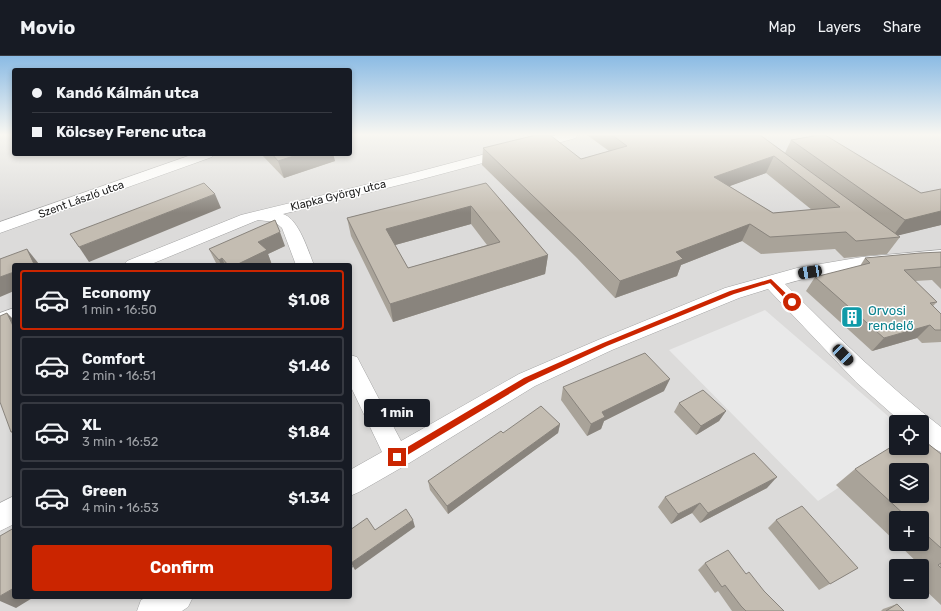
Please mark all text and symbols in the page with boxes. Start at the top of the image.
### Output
text: Movio [20,16,75,39]
text: Map [769,19,796,36]
text: Layers [818,19,861,36]
text: Share [883,19,921,36]
text: Kandó Kálmán utca [56,84,199,102]
text: Kölcsey Ferenc utca [56,123,206,141]
street label: Klapka György utca [289,177,387,214]
street label: Szent László utca [37,178,126,221]
car [797,264,823,280]
icon: car [34,282,70,318]
text: Economy [82,284,151,302]
text: $1.08 [288,291,330,309]
route start [783,293,801,311]
text: 1 min · 16:50 [82,302,157,317]
place label: Orvosi rendelő [868,303,914,333]
building icon: Orvosi rendelő [839,304,865,330]
car [830,342,856,368]
icon: car [34,348,70,384]
text: Comfort [82,350,145,368]
text: $1.46 [288,357,330,375]
text: 2 min · 16:51 [82,368,156,383]
callout: 1 min [364,399,430,427]
text: 1 min [380,405,414,420]
icon: car [34,414,70,450]
map controls [889,415,929,599]
button: locate [889,415,929,455]
text: XL [82,416,101,434]
text: $1.84 [288,423,330,441]
text: 3 min · 16:52 [82,434,158,449]
route end [388,448,406,466]
button: layers [889,463,929,503]
icon: car [34,480,70,516]
text: Green [82,482,127,500]
text: $1.34 [288,489,330,507]
text: 4 min · 16:53 [82,500,159,515]
button: + [889,511,929,551]
button: Confirm [32,545,332,591]
button: − [889,559,929,599]

